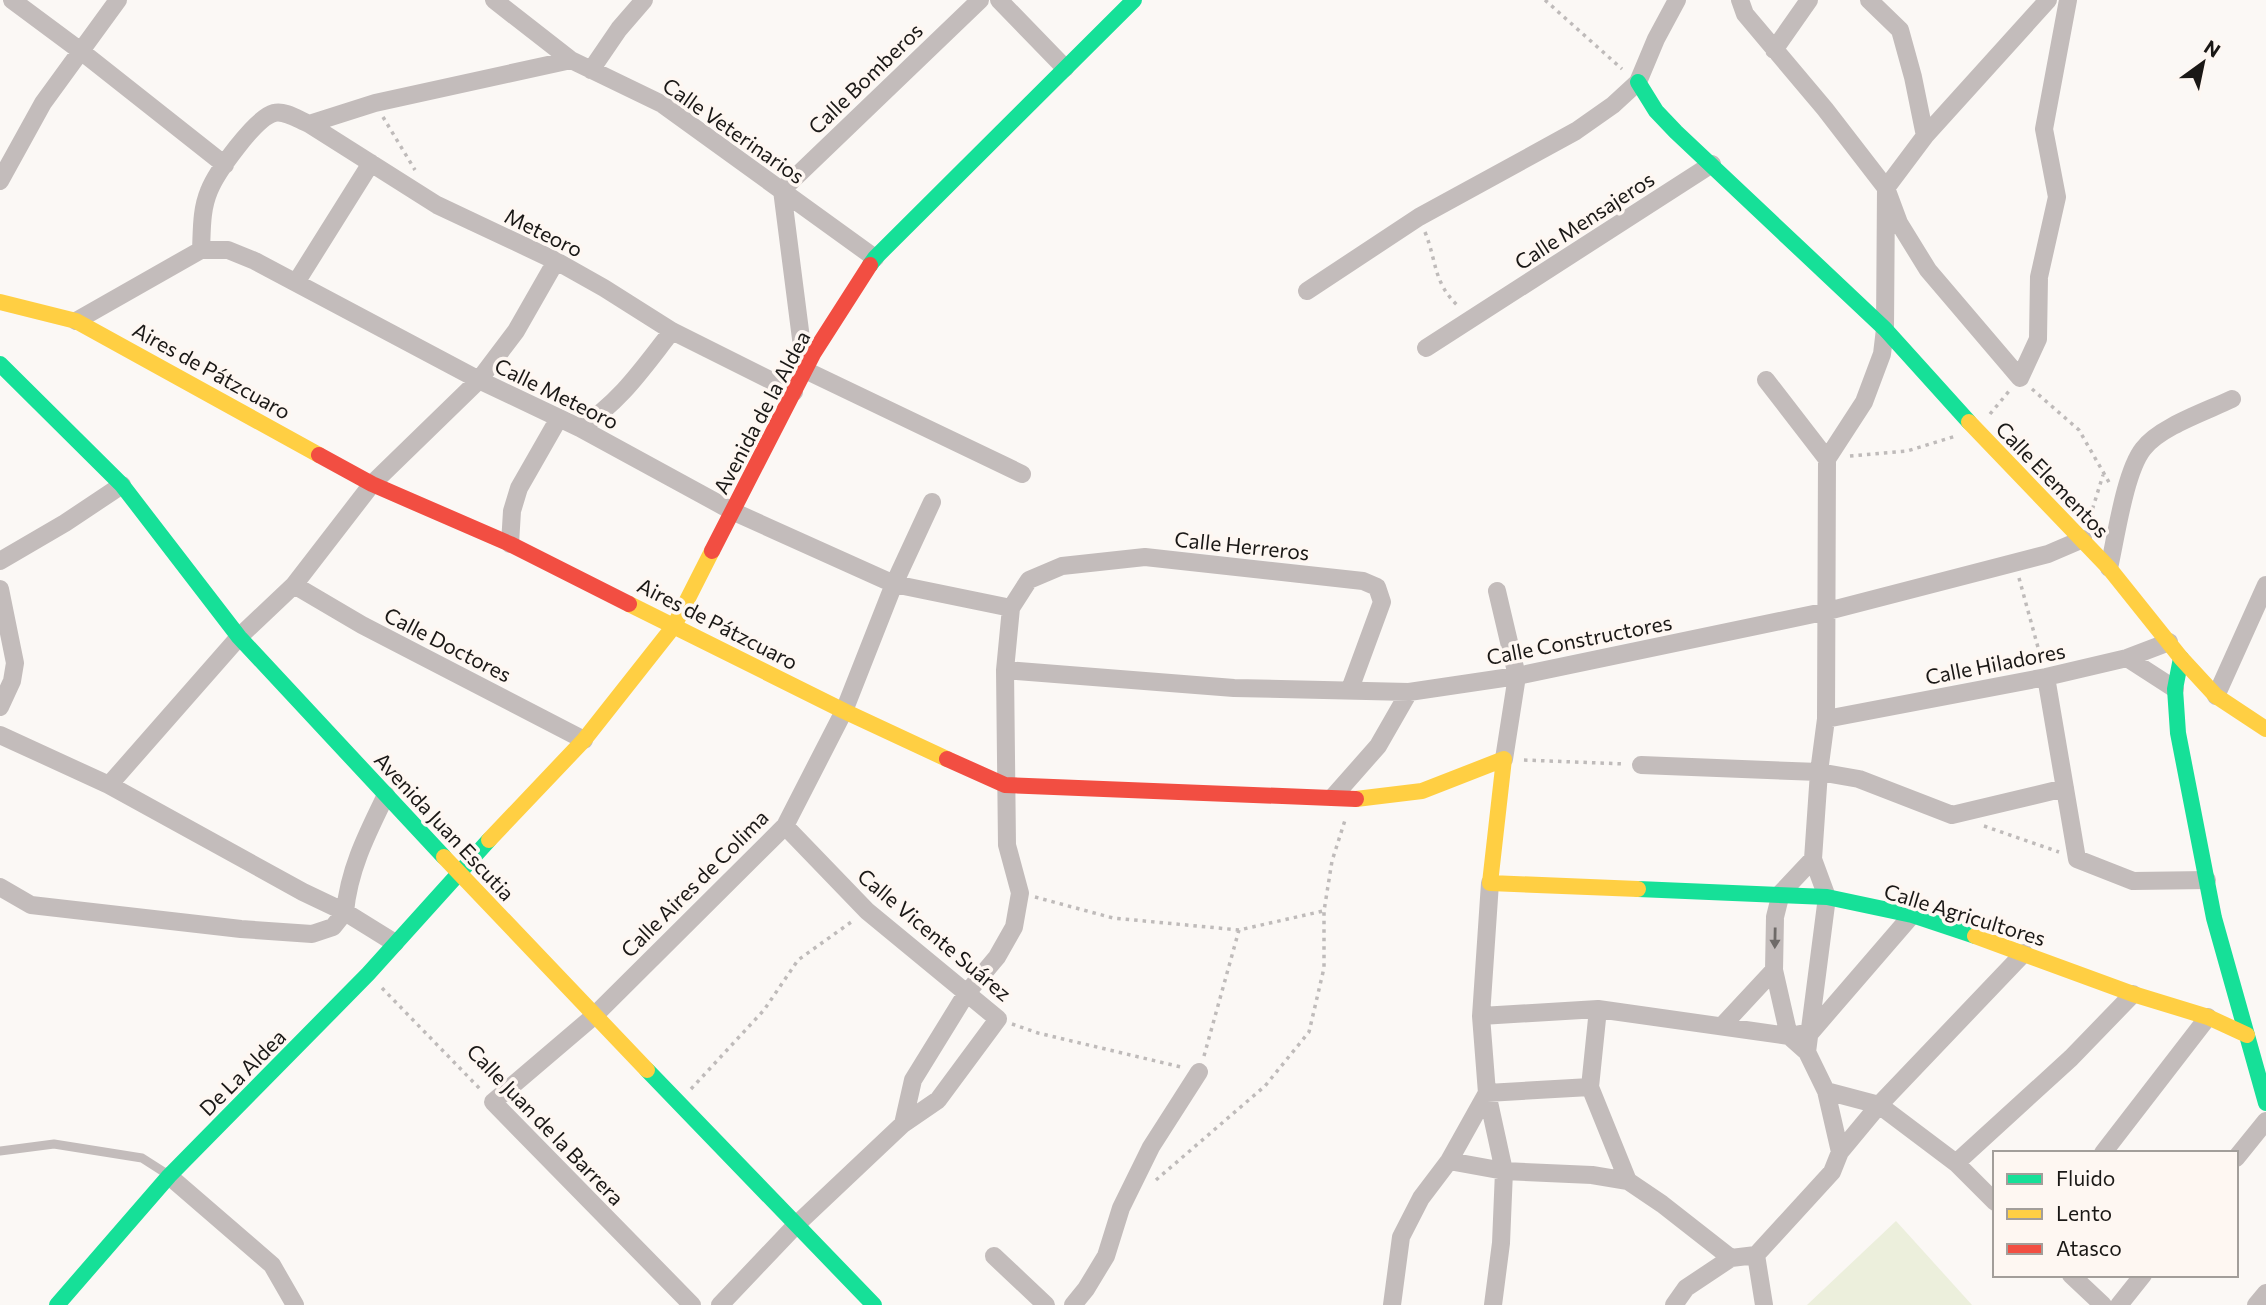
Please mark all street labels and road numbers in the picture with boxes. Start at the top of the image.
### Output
street label: Calle Bomberos [803,17,927,139]
street label: Calle Veterinarios [658,72,810,188]
street label: Calle Mensajeros [1510,166,1658,274]
street label: Meteoro [501,202,587,262]
street label: Aires de Pátzcuaro [129,316,295,424]
street label: Avenida de la Aldea [707,326,815,498]
street label: Calle Meteoro [491,352,623,434]
street label: Calle Elementos [1991,416,2115,542]
street label: Calle Herreros [1173,525,1311,565]
street label: Aires de Pátzcuaro [634,572,802,674]
street label: Calle Doctores [380,601,516,687]
street label: Calle Constructores [1484,609,1674,669]
street label: Calle Hiladores [1923,637,2067,689]
street label: Avenida Juan Escutia [370,747,520,905]
street label: Calle Aires de Colima [615,804,773,962]
street label: Calle Vicente Suárez [853,863,1017,1005]
street label: Calle Agricultores [1881,878,2049,950]
street label: De La Aldea [194,1024,290,1120]
street label: Calle Juan de la Barrera [462,1038,630,1210]

